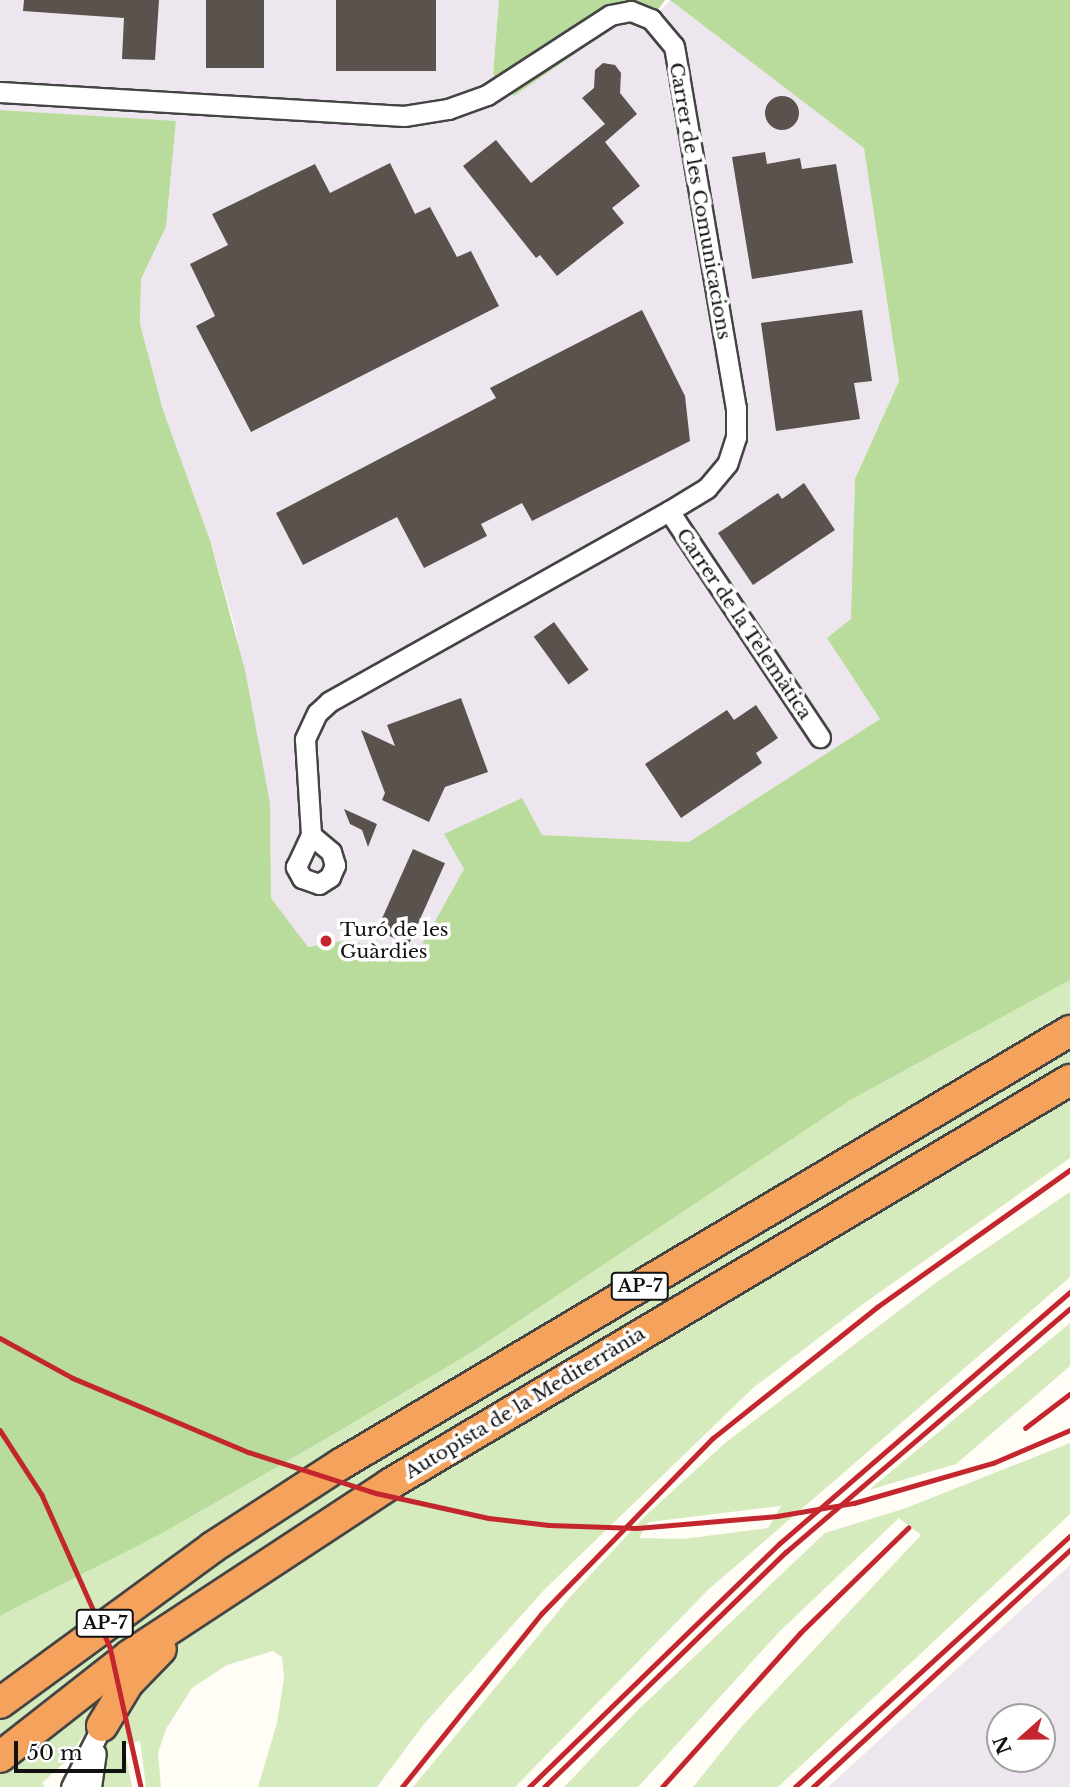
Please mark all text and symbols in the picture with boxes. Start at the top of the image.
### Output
street label: Carrer de les Comunicacions [664,61,736,341]
street label: Carrer de la Telemàtica [671,524,817,724]
place label: Turó de les Guàrdies [340,919,448,963]
marker: Turó de les Guàrdies [318,933,334,949]
road number: AP-7 [610,1272,670,1301]
street label: Autopista de la Mediterrània [401,1322,649,1484]
road number: AP-7 [75,1608,135,1638]
north arrow [986,1703,1056,1773]
scale bar [18,1728,130,1772]
text: N [989,1733,1017,1757]
text: 50 m [27,1740,82,1766]

